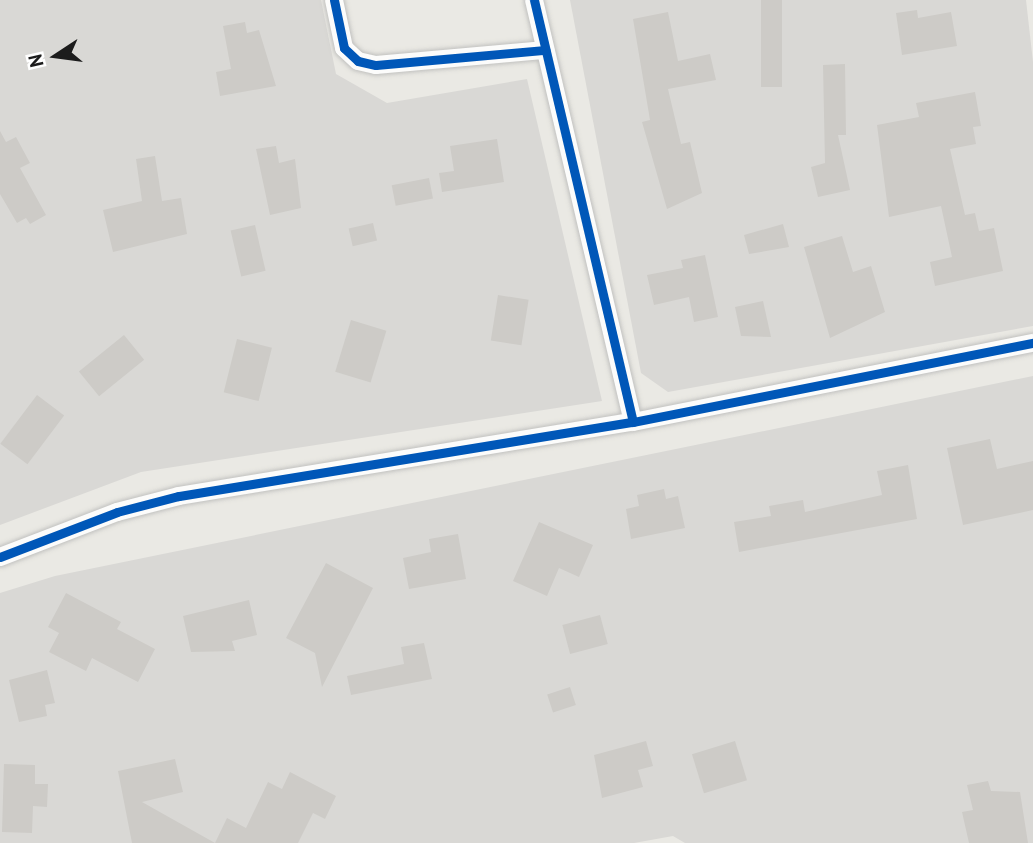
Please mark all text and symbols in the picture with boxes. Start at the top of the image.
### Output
north arrow [21,21,91,91]
text: N [22,52,49,70]

